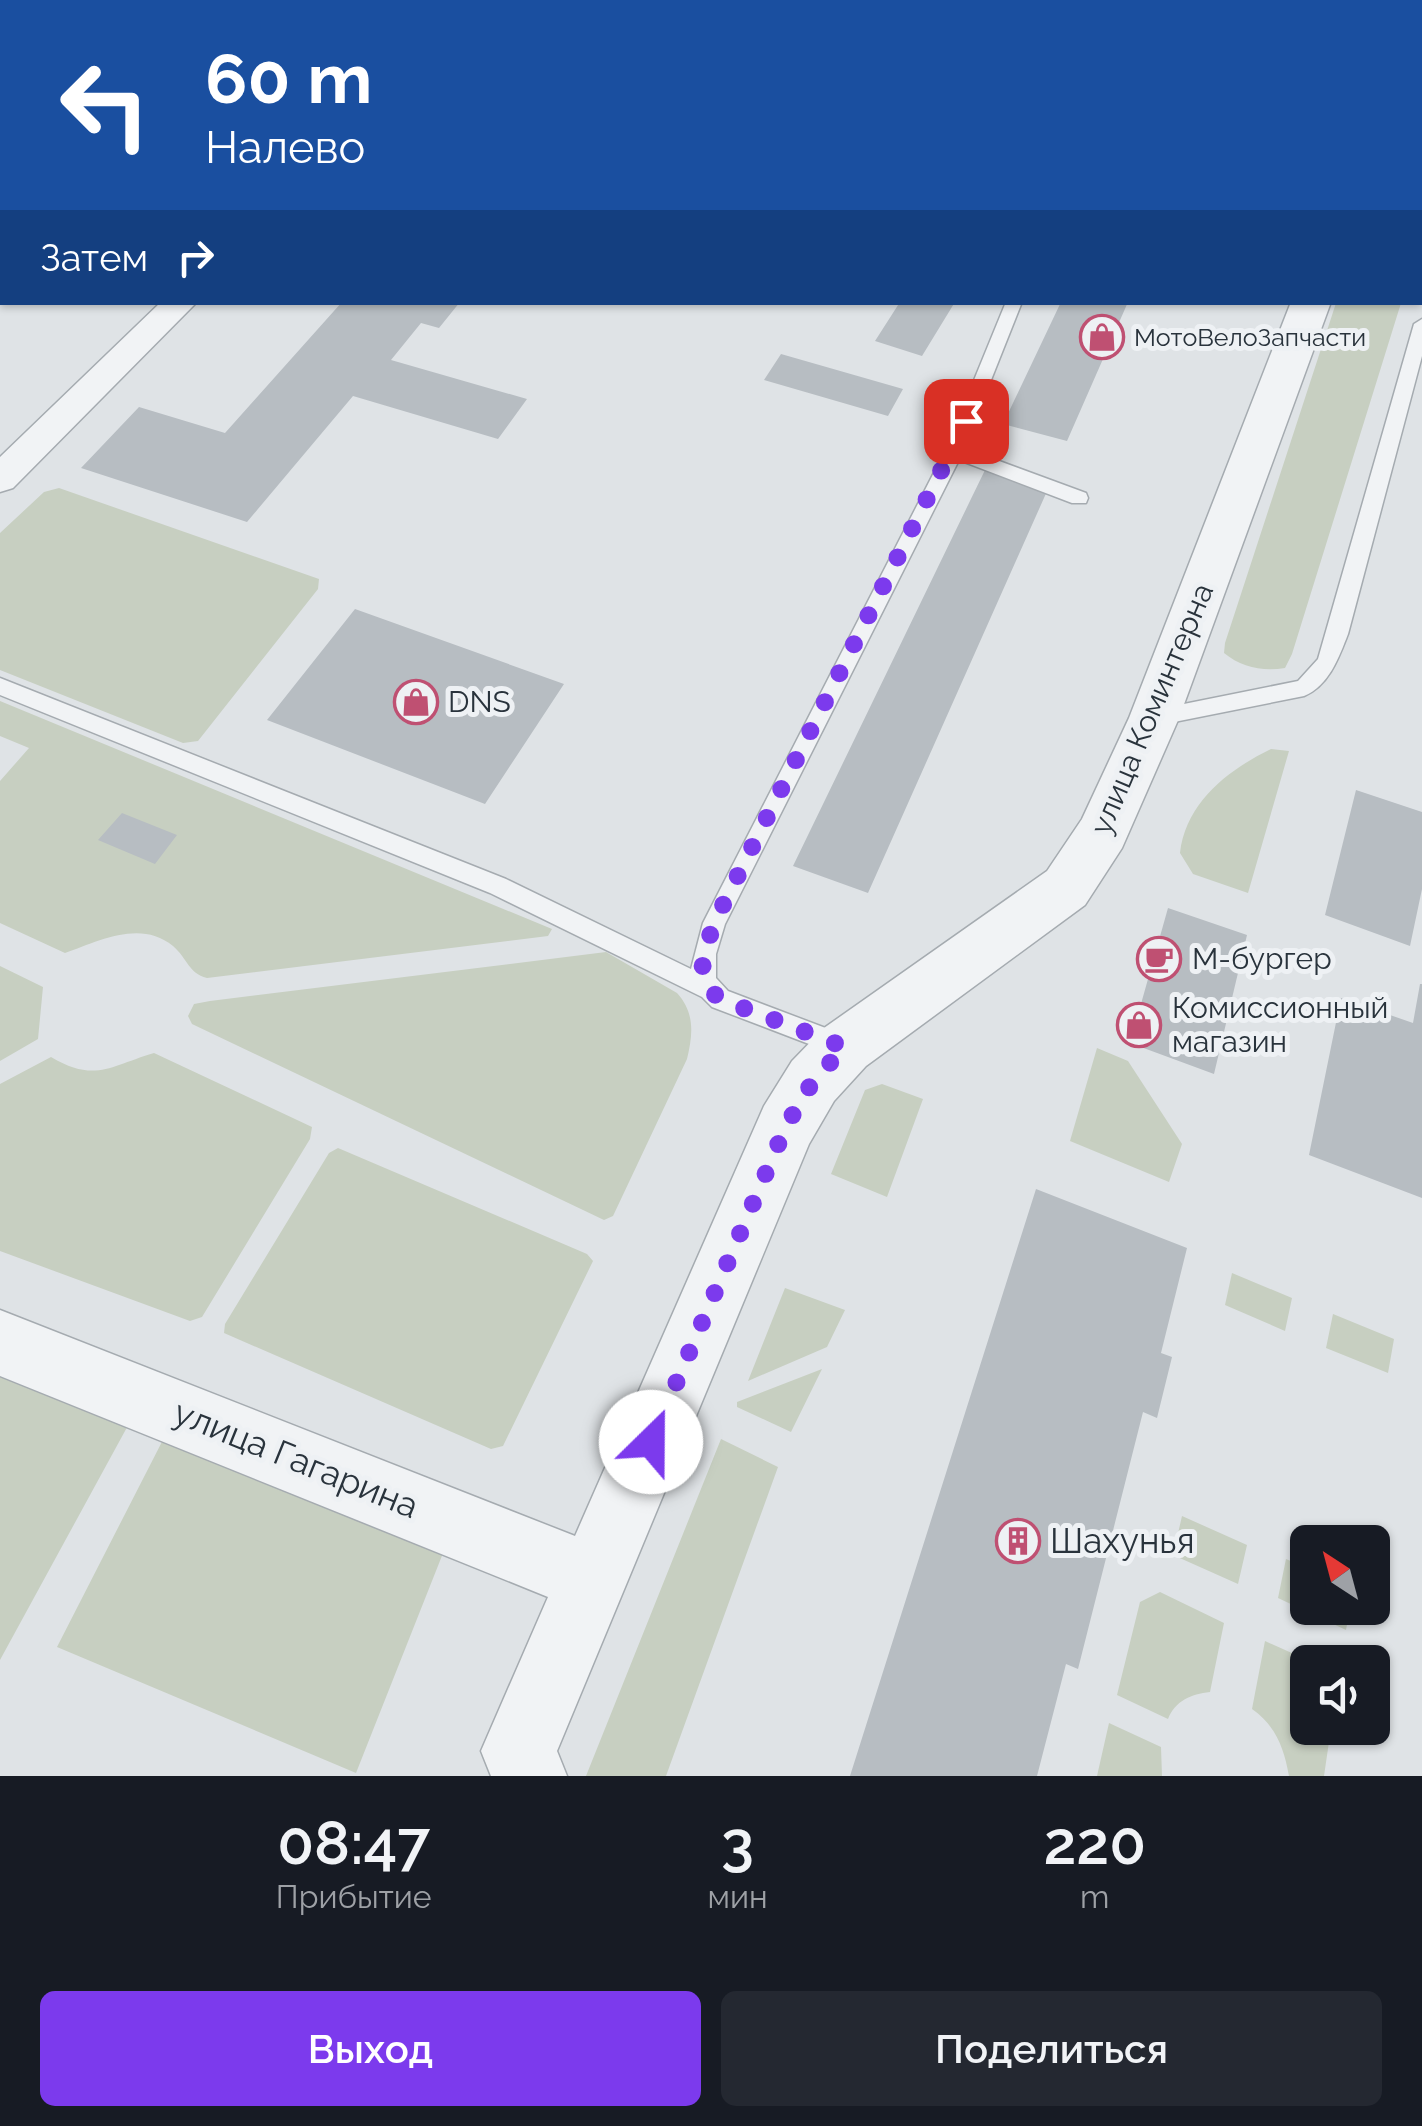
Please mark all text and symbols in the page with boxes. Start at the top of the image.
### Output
text: 60 m [205,37,372,119]
icon: left [40,40,170,170]
text: Налево [205,121,365,174]
icon: right [168,230,223,285]
text: Затем [40,235,148,280]
shop icon: МотоВелоЗапчасти [1079,314,1125,360]
place label: МотоВелоЗапчасти [1134,322,1366,352]
pin [924,379,1009,464]
icon: arrive [939,394,994,449]
street label: улица Коминтерна [1083,578,1220,839]
shop icon: DNS [393,679,439,725]
place label: DNS [448,684,511,719]
cafe icon: М-бургер [1136,936,1182,982]
place label: М-бургер [1192,941,1332,976]
place label: Комиссионный магазин [1172,990,1388,1059]
shop icon: Комиссионный магазин [1116,1002,1162,1048]
position arrow [599,1390,703,1494]
street label: улица Гагарина [168,1391,424,1526]
building icon: Шахунья [995,1518,1041,1564]
place label: Шахунья [1050,1520,1195,1561]
north arrow [1290,1525,1390,1625]
map controls [1290,1525,1390,1745]
button: sound [1290,1645,1390,1745]
text: 08:47 [277,1808,430,1878]
text: 3 [721,1808,754,1878]
text: 220 [1043,1808,1146,1878]
text: Прибытие [276,1878,432,1915]
text: мин [707,1878,768,1915]
text: m [1080,1878,1109,1915]
button: Выход [40,1991,701,2106]
button: Поделиться [721,1991,1382,2106]

